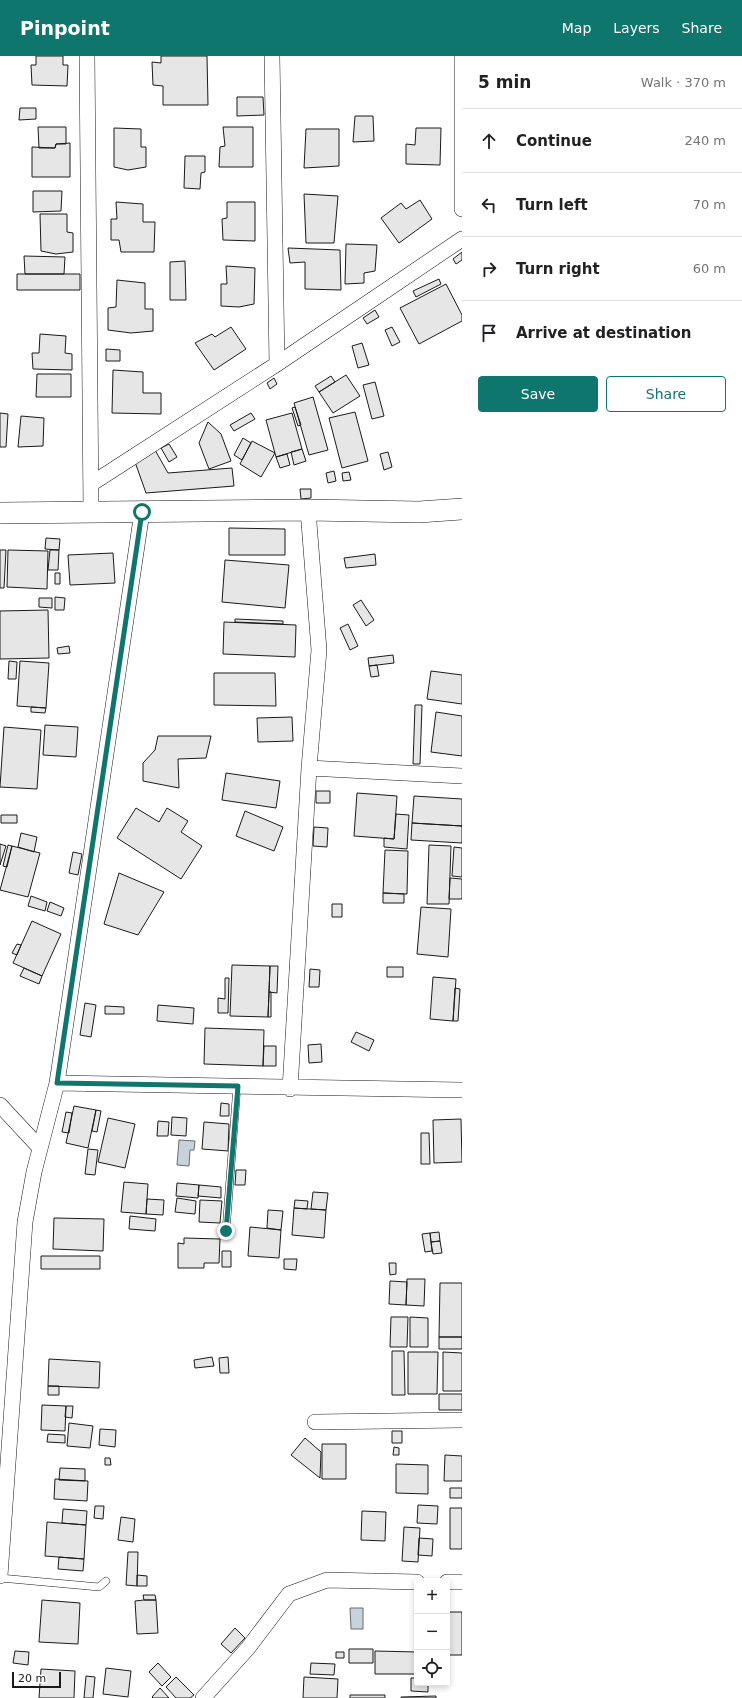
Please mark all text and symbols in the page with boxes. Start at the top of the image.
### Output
text: Pinpoint [20,17,110,39]
text: Map [562,20,591,36]
text: Layers [613,20,660,36]
text: Share [682,20,722,36]
text: 5 min [478,72,531,92]
text: Walk · 370 m [641,75,726,90]
icon: ahead [478,130,500,152]
text: Continue [516,132,592,150]
text: 240 m [684,133,726,148]
icon: left [478,194,500,216]
text: Turn left [516,196,588,214]
text: 70 m [693,197,726,212]
icon: right [478,258,500,280]
text: Turn right [516,260,600,278]
text: 60 m [693,261,726,276]
icon: arrive [478,322,500,344]
text: Arrive at destination [516,324,691,342]
button: Save [478,376,598,412]
button: Share [606,376,726,412]
route start [133,503,151,521]
route end [217,1222,235,1240]
map controls [414,1578,450,1686]
button: + [414,1578,450,1614]
button: − [414,1614,450,1650]
button: locate [414,1650,450,1686]
scale bar [12,1670,61,1689]
text: 20 m [18,1672,46,1685]

